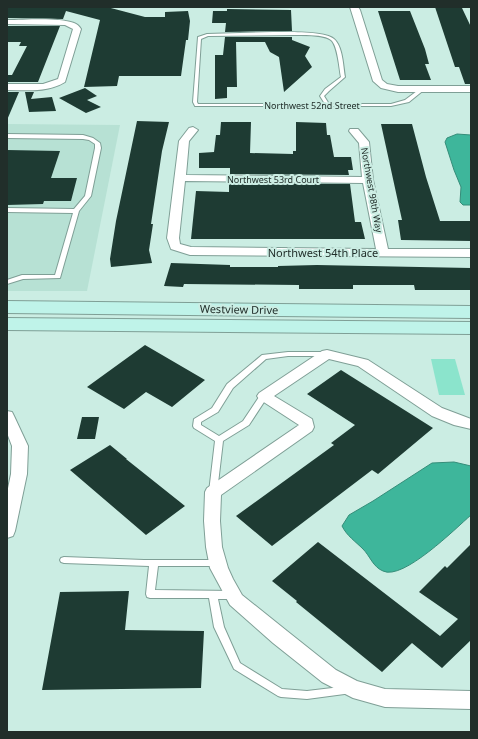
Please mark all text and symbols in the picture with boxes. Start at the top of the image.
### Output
street label: Northwest 52nd Street [264,99,361,112]
street label: Northwest 98th Way [358,146,386,234]
street label: Northwest 53rd Court [227,173,320,186]
street label: Northwest 54th Place [268,245,378,260]
street label: Westview Drive [200,301,278,317]

